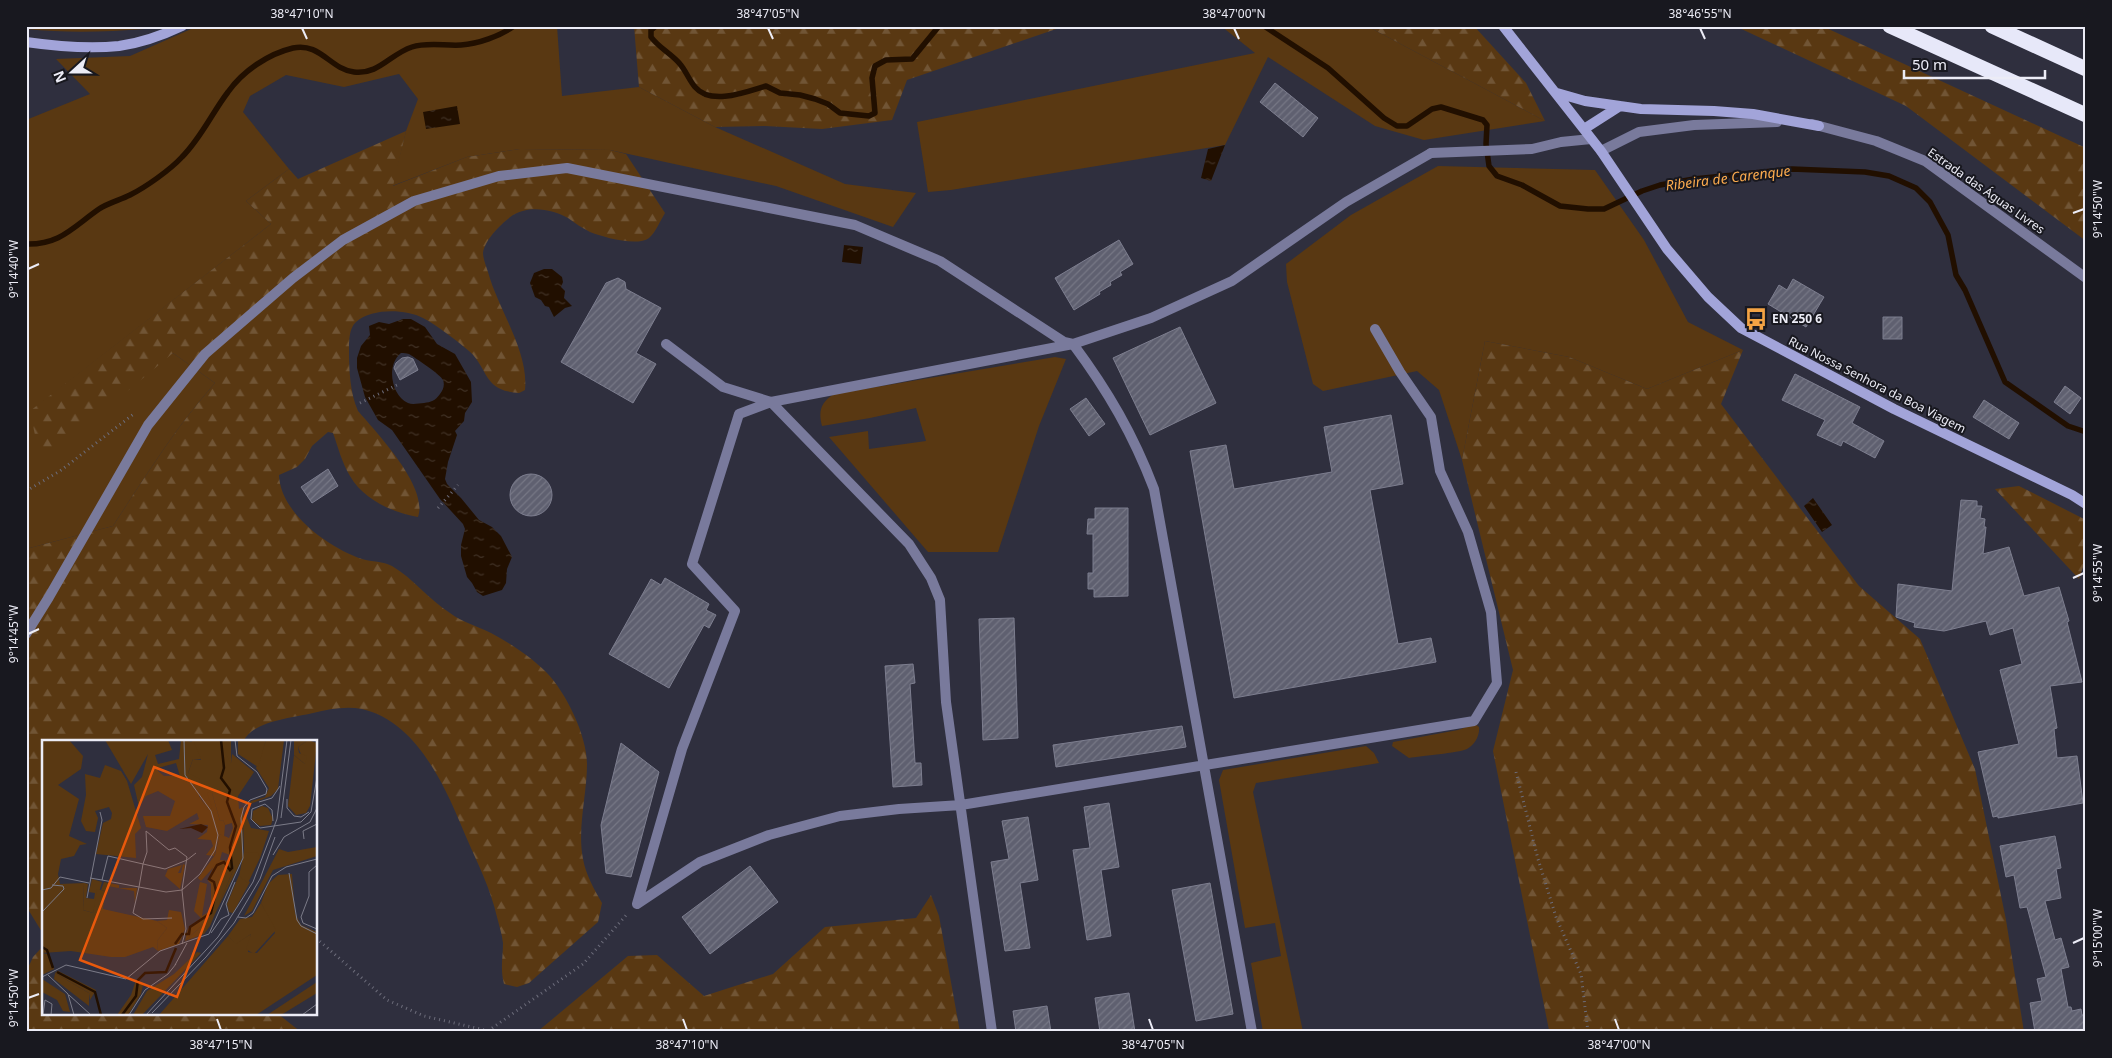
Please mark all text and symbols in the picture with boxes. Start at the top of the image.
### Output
text: 38°47'10"N [270,5,334,22]
text: 38°47'05"N [736,5,800,22]
text: 38°47'00"N [1202,5,1266,22]
text: 38°46'55"N [1668,5,1732,22]
north arrow [48,48,98,98]
scale bar [1904,48,2046,80]
text: 50 m [1912,54,1947,74]
text: N [48,68,70,86]
street label: Estrada das Águas Livres [1924,144,2048,238]
water label: Ribeira de Carenque [1664,160,1791,195]
text: 9°14'50"W [2089,180,2106,238]
text: 9°14'40"W [5,240,22,298]
bus stop icon: EN 250 6 [1743,306,1769,332]
place label: EN 250 6 [1772,310,1822,327]
street label: Rua Nossa Senhora da Boa Viagem [1786,332,1969,437]
text: 9°14'55"W [2089,544,2106,602]
text: 9°14'45"W [5,605,22,663]
inset map [42,740,318,1016]
text: 9°15'00"W [2089,909,2106,967]
text: 9°14'50"W [5,969,22,1027]
text: 38°47'15"N [189,1036,253,1053]
text: 38°47'10"N [655,1036,719,1053]
text: 38°47'05"N [1121,1036,1185,1053]
text: 38°47'00"N [1587,1036,1651,1053]

